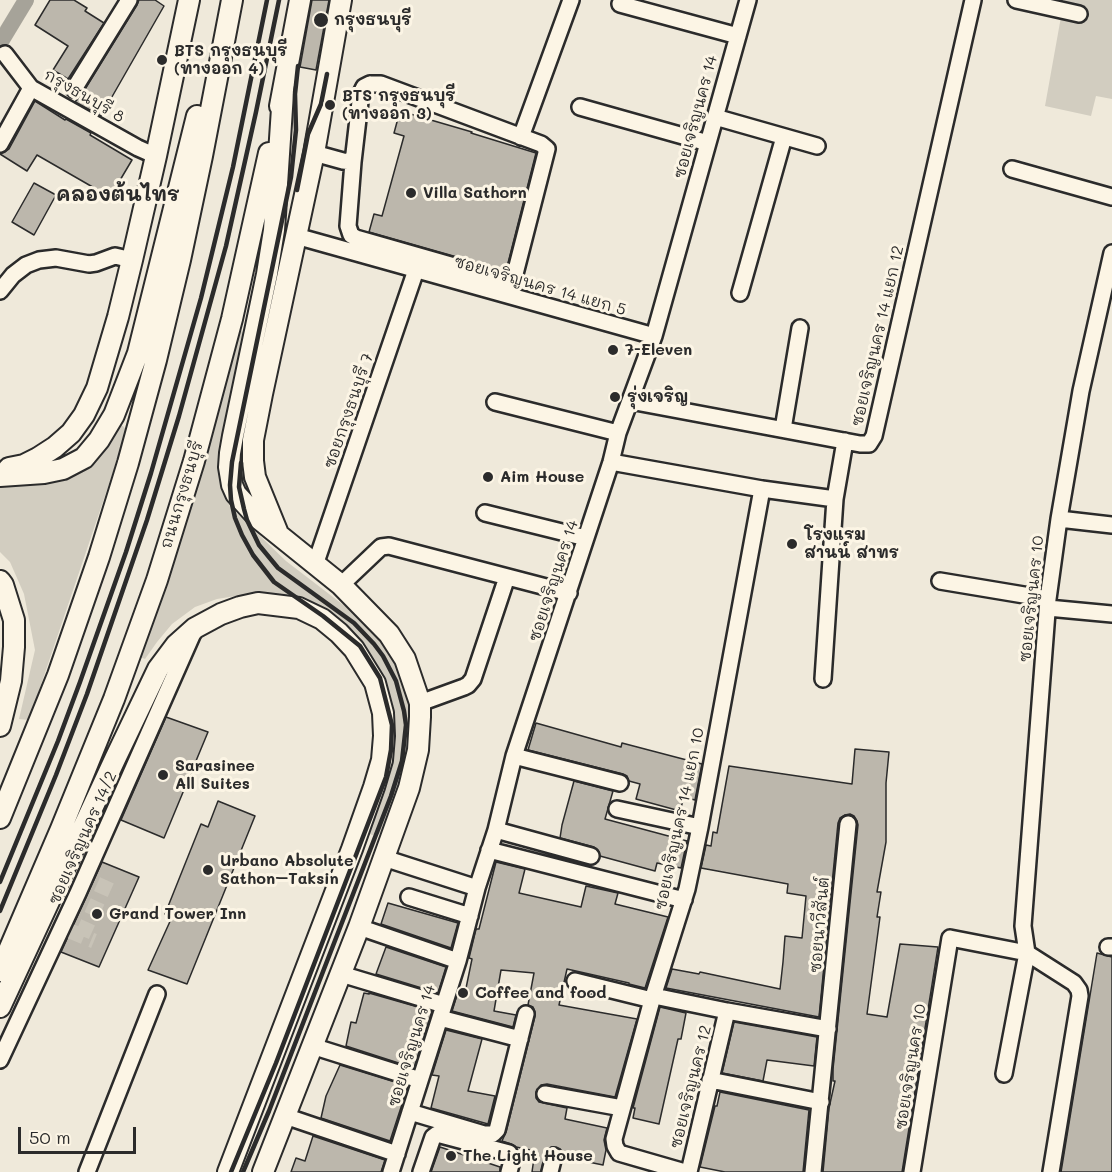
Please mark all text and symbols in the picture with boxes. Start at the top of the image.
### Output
place label: กรุงธนบุรี [334,10,411,30]
marker: กรุงธนบุรี [312,11,330,29]
place label: BTS กรุงธนบุรี (ทางออก 4) [174,41,287,79]
marker: BTS กรุงธนบุรี (ทางออก 4) [155,53,169,67]
street label: ซอยเจริญนคร 14 [670,53,722,181]
street label: กรุงธนบุรี 8 [40,65,128,127]
place label: BTS กรุงธนบุรี (ทางออก 3) [342,86,455,124]
marker: BTS กรุงธนบุรี (ทางออก 3) [323,98,337,112]
district label: คลองต้นไทร [56,183,180,207]
place label: Villa Sathorn [423,183,527,203]
marker: Villa Sathorn [404,186,418,200]
street label: ซอยเจริญนคร 14 แยก 12 [848,244,908,428]
street label: ซอยเจริญนคร 14 แยก 5 [452,252,628,320]
place label: 7-Eleven [625,340,692,360]
marker: 7-Eleven [606,343,620,357]
street label: ซอยกรุงธนบุรี 7 [320,351,378,471]
place label: รุ่งเจริญ [627,387,688,407]
marker: รุ่งเจริญ [608,390,622,404]
street label: ถนนกรุงธนบุรี [157,439,207,551]
place label: Aim House [500,467,584,487]
marker: Aim House [481,470,495,484]
street label: ซอยเจริญนคร 14 [525,518,583,644]
place label: โรงแรม สานน์ สาทร [804,525,899,563]
street label: ซอยเจริญนคร 10 [1016,535,1048,663]
marker: โรงแรม สานน์ สาทร [785,537,799,551]
street label: ซอยเจริญนคร 14 แยก 10 [651,726,709,912]
place label: Sarasinee All Suites [175,756,255,794]
street label: ซอยเจริญนคร 14/2 [45,768,121,908]
marker: Sarasinee All Suites [156,768,170,782]
place label: Urbano Absolute Sathon–Taksin [220,851,353,889]
marker: Urbano Absolute Sathon–Taksin [201,863,215,877]
street label: ซอยนาวีสันต์ [806,876,834,974]
place label: Grand Tower Inn [109,904,246,924]
marker: Grand Tower Inn [90,907,104,921]
street label: ซอยเจริญนคร 14 [384,983,440,1109]
place label: Coffee and food [475,983,606,1003]
marker: Coffee and food [456,986,470,1000]
street label: ซอยเจริญนคร 10 [892,1003,930,1131]
street label: ซอยเจริญนคร 12 [666,1023,716,1151]
scale bar [21,1115,140,1153]
text: 50 m [29,1125,71,1149]
place label: The Light House [463,1146,593,1166]
marker: The Light House [444,1149,458,1163]

